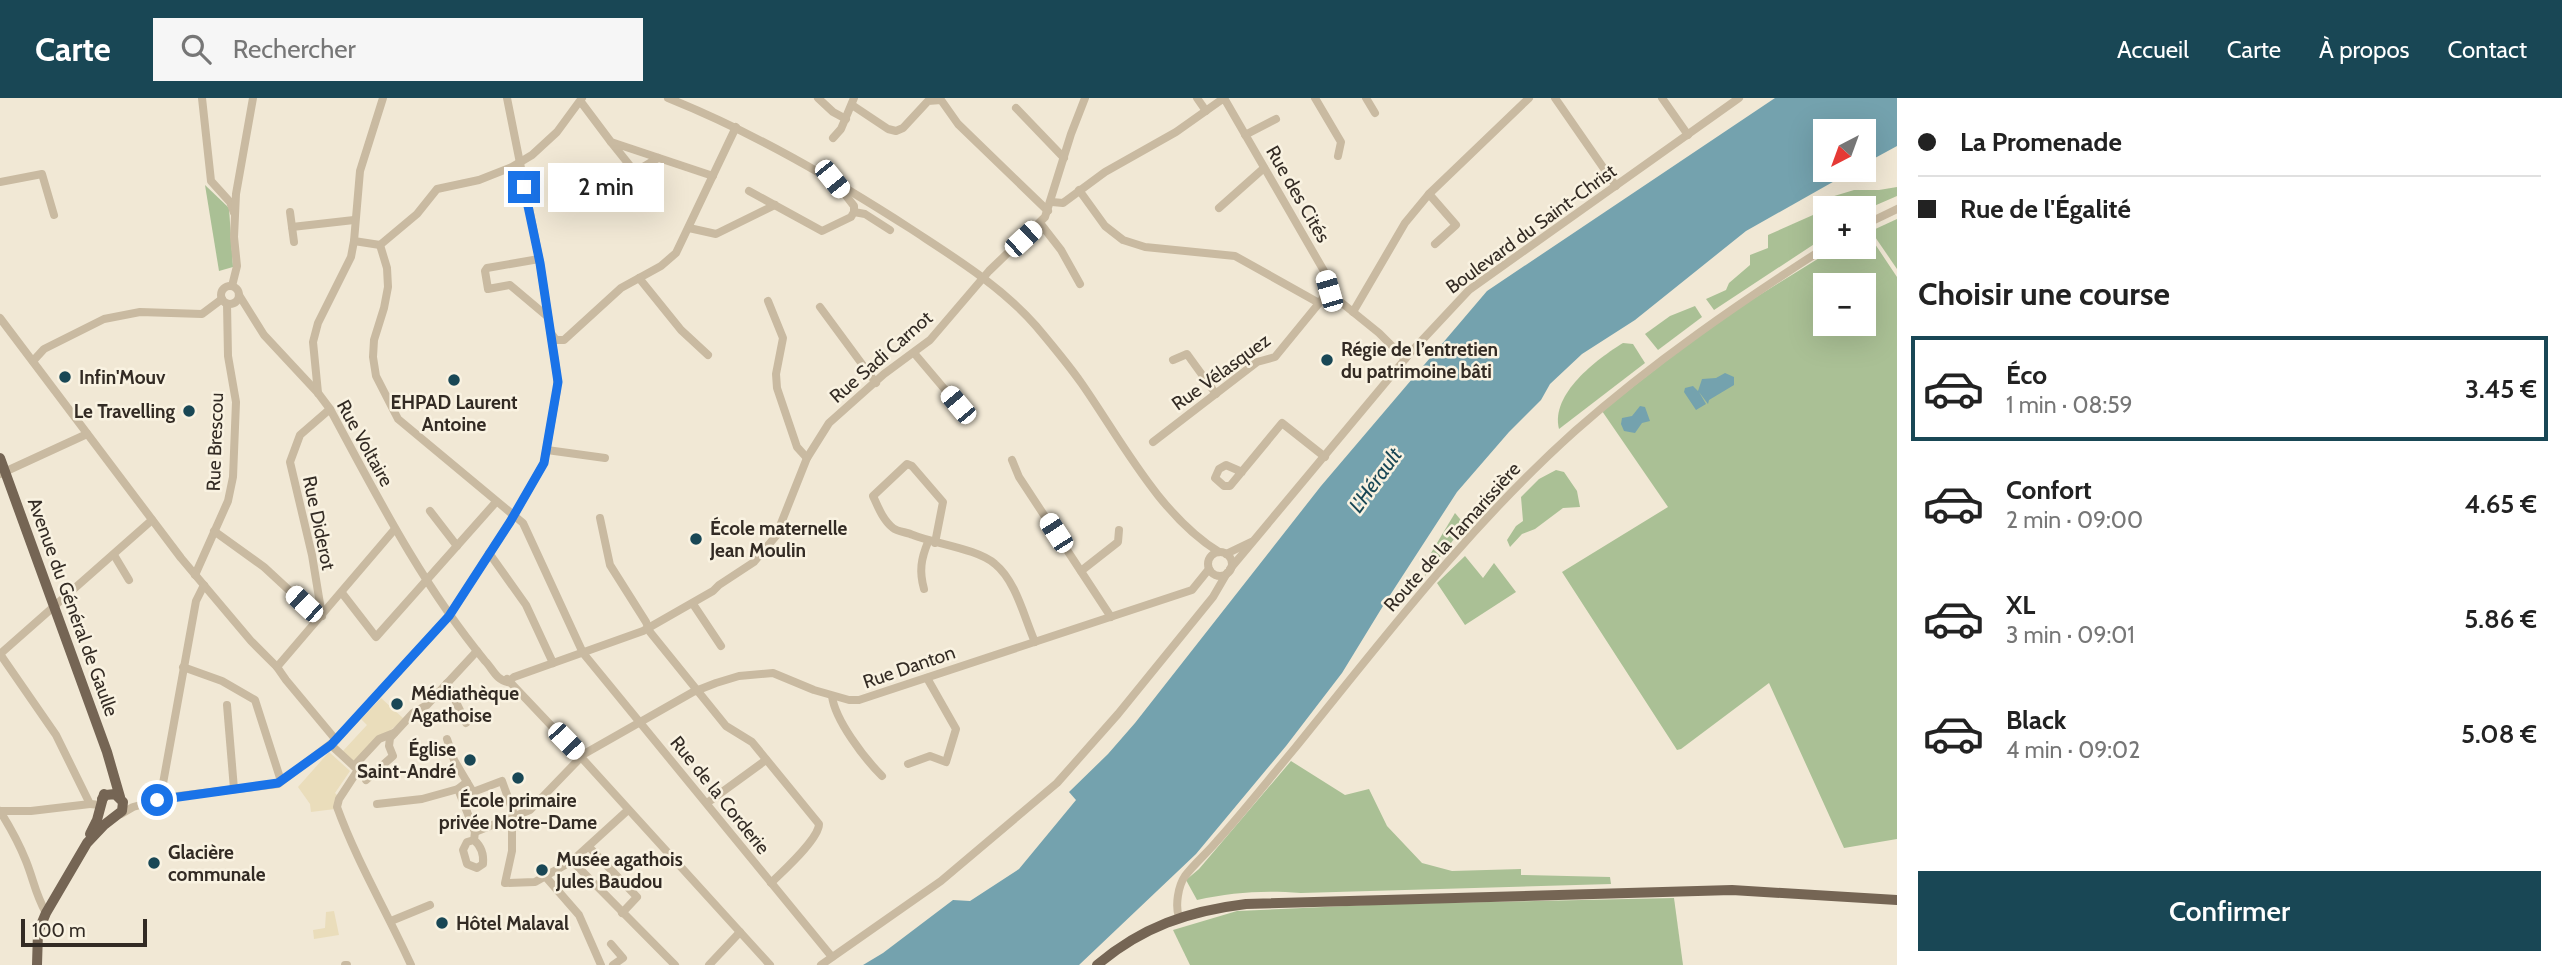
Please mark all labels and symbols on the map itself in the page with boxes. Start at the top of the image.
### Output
north arrow [1813,119,1876,182]
street label: Rue des Cités [1261,142,1335,247]
car [811,156,854,202]
street label: Boulevard du Saint-Christ [1441,159,1621,299]
callout: 2 min [548,162,664,212]
route end [508,171,540,203]
car [1001,217,1046,261]
car [1314,268,1345,314]
street label: Rue Sadi Carnot [825,306,937,408]
street label: Rue Vélasquez [1167,329,1275,415]
place label: Régie de l’entretien du patrimoine bâti [1341,338,1498,383]
marker: Régie de l’entretien du patrimoine bâti [1319,352,1335,368]
place label: Infin'Mouv [79,366,166,389]
marker: Infin'Mouv [57,369,73,385]
marker: EHPAD Laurent Antoine [446,372,462,388]
car [937,382,980,428]
place label: EHPAD Laurent Antoine [390,391,518,436]
street label: Rue Brescou [202,392,228,492]
street label: Rue Voltaire [332,396,398,491]
place label: Le Travelling [74,400,175,423]
marker: Le Travelling [181,403,197,419]
water label: L'Hérault [1343,442,1407,517]
street label: Route de la Tamarissière [1379,457,1525,616]
street label: Rue Diderot [298,474,340,573]
street label: Avenue du Général de Gaulle [23,495,123,720]
car [1036,510,1077,556]
place label: École maternelle Jean Moulin [709,516,848,562]
marker: École maternelle Jean Moulin [688,531,704,547]
car [282,582,327,626]
street label: Rue Danton [860,641,958,693]
place label: Médiathèque Agathoise [411,682,519,727]
marker: Médiathèque Agathoise [389,696,405,712]
car [544,719,589,763]
street label: Rue de la Corderie [665,731,775,859]
place label: Église Saint-André [357,737,456,783]
marker: Église Saint-André [462,752,478,768]
marker: École primaire privée Notre-Dame [510,770,526,786]
route start [141,784,173,816]
place label: École primaire privée Notre-Dame [439,788,597,834]
place label: Glacière communale [168,841,266,886]
place label: Musée agathois Jules Baudou [555,848,683,893]
marker: Glacière communale [146,855,162,871]
marker: Musée agathois Jules Baudou [534,862,550,878]
place label: Hôtel Malaval [456,912,569,935]
marker: Hôtel Malaval [434,915,450,931]
scale bar [21,916,147,948]

